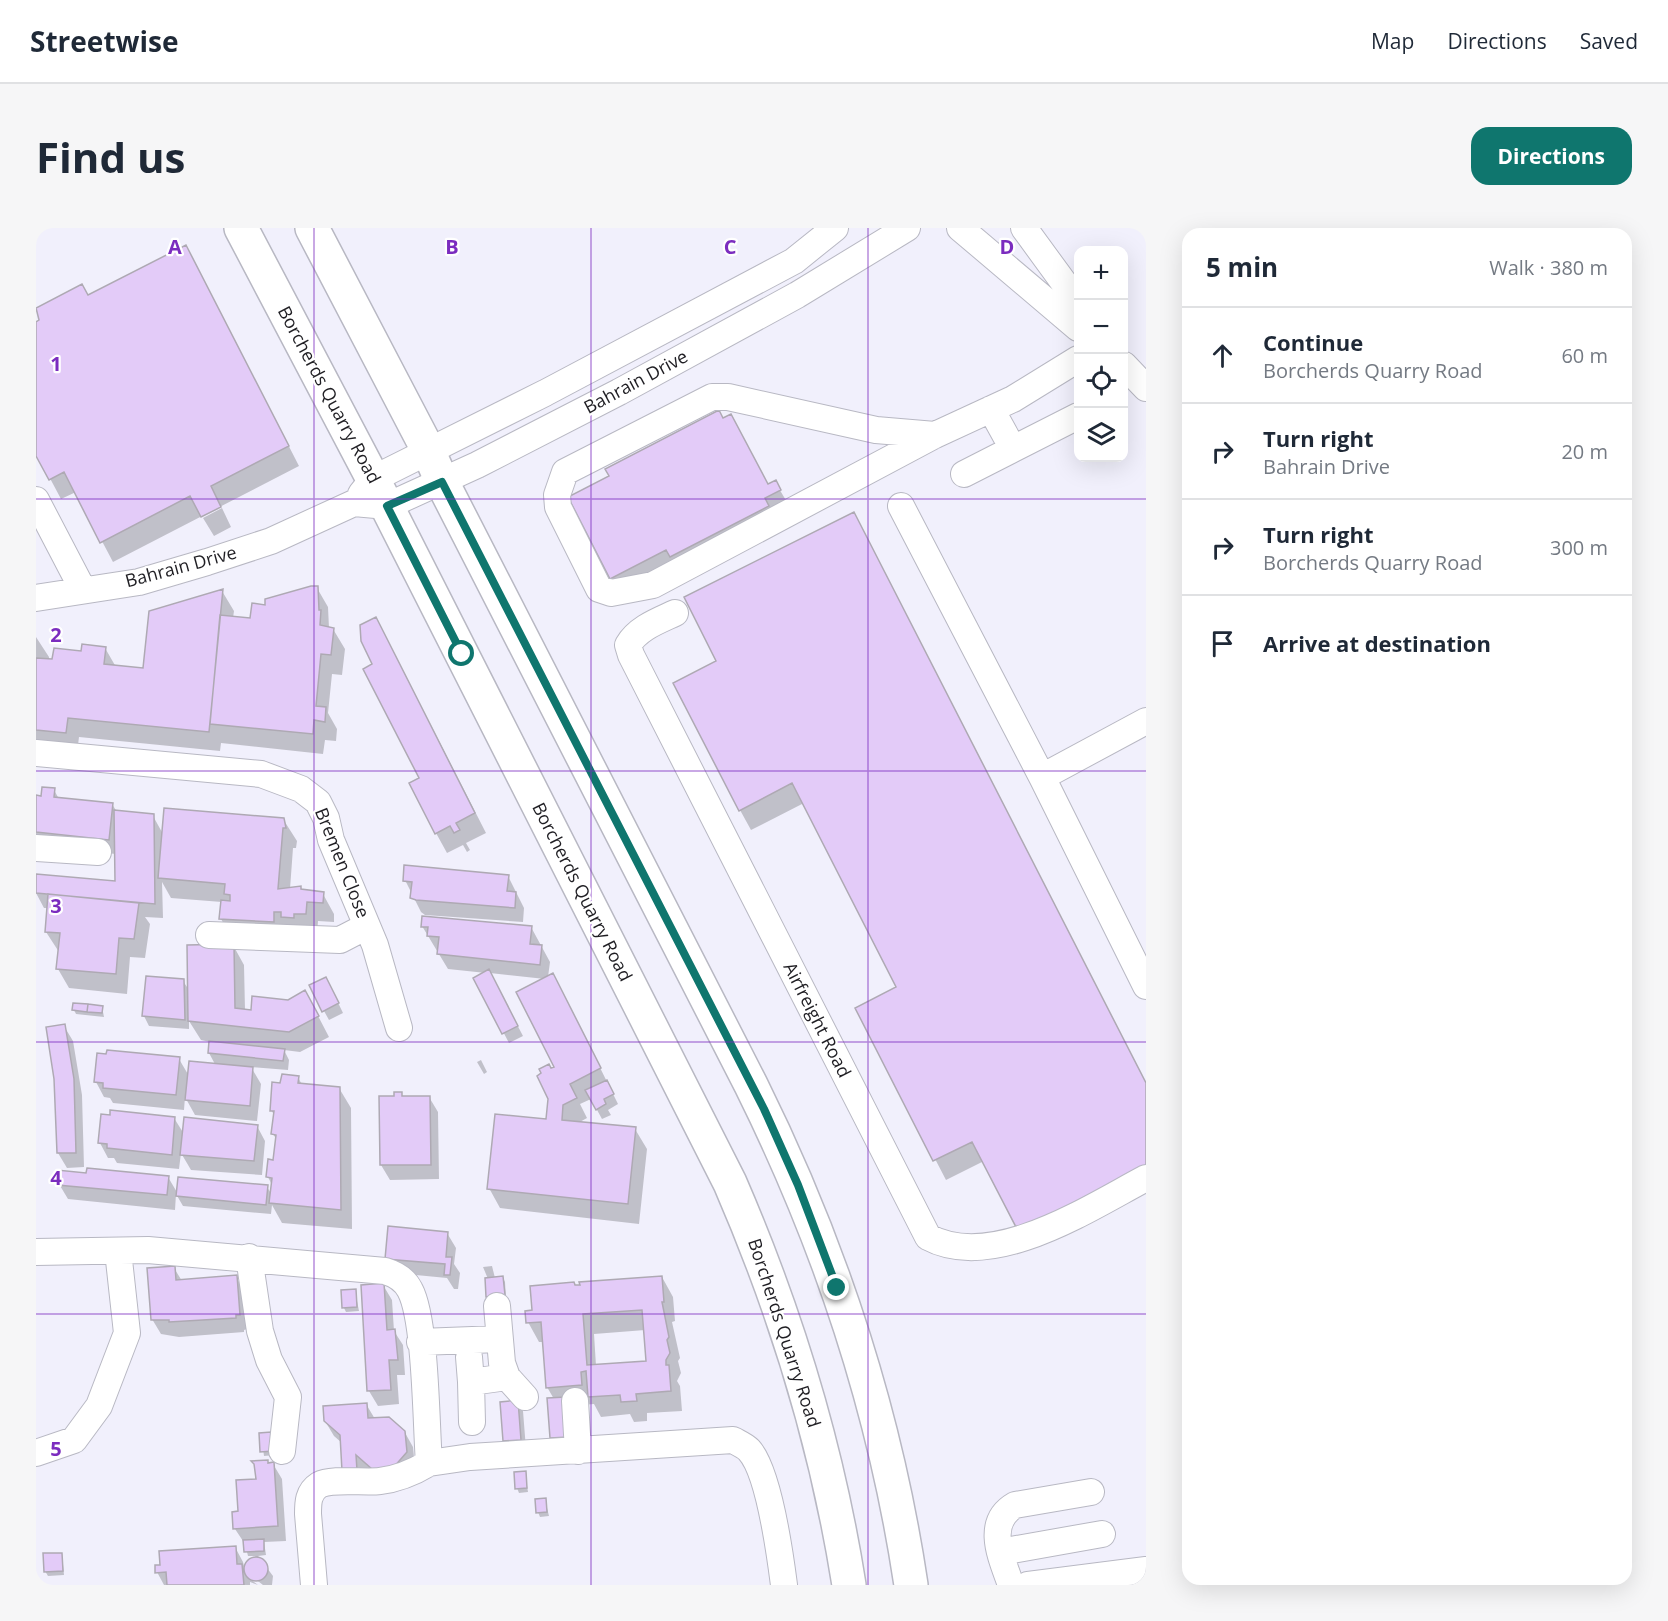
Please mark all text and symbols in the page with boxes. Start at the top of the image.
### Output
text: Streetwise [30,22,179,60]
text: Map [1371,27,1414,55]
text: Directions [1447,27,1547,55]
text: Saved [1580,27,1638,55]
button: Directions [1471,127,1632,185]
text: Find us [36,128,185,185]
text: A [168,233,182,260]
text: B [445,233,459,260]
text: C [724,233,737,260]
text: D [1000,233,1014,260]
map controls [1074,246,1128,462]
button: + [1074,246,1128,300]
text: 5 min [1206,249,1278,285]
text: Walk · 380 m [1489,254,1608,281]
button: − [1074,300,1128,354]
street label: Borcherds Quarry Road [273,302,387,487]
text: Continue [1263,327,1363,357]
icon: ahead [1206,339,1239,372]
text: 60 m [1561,342,1608,369]
street label: Bahrain Drive [579,344,692,419]
text: 1 [50,350,62,377]
button: locate [1074,354,1128,408]
text: Borcherds Quarry Road [1263,357,1483,384]
button: layers [1074,408,1128,462]
text: Turn right [1263,423,1374,453]
icon: right [1206,435,1239,468]
text: 20 m [1561,438,1608,465]
text: Bahrain Drive [1263,453,1390,480]
text: Turn right [1263,519,1374,549]
icon: right [1206,531,1239,564]
text: 300 m [1550,534,1608,561]
street label: Bahrain Drive [122,540,239,592]
text: Borcherds Quarry Road [1263,549,1483,576]
text: 2 [50,621,62,648]
icon: arrive [1206,627,1239,660]
text: Arrive at destination [1263,628,1491,658]
route start [448,640,474,666]
street label: Borcherds Quarry Road [527,798,638,985]
street label: Bremen Close [310,804,376,921]
text: 3 [50,892,62,919]
street label: Airfreight Road [779,958,857,1081]
text: 4 [50,1164,62,1191]
street label: Borcherds Quarry Road [743,1235,827,1430]
route end [823,1274,849,1300]
text: 5 [50,1435,62,1462]

